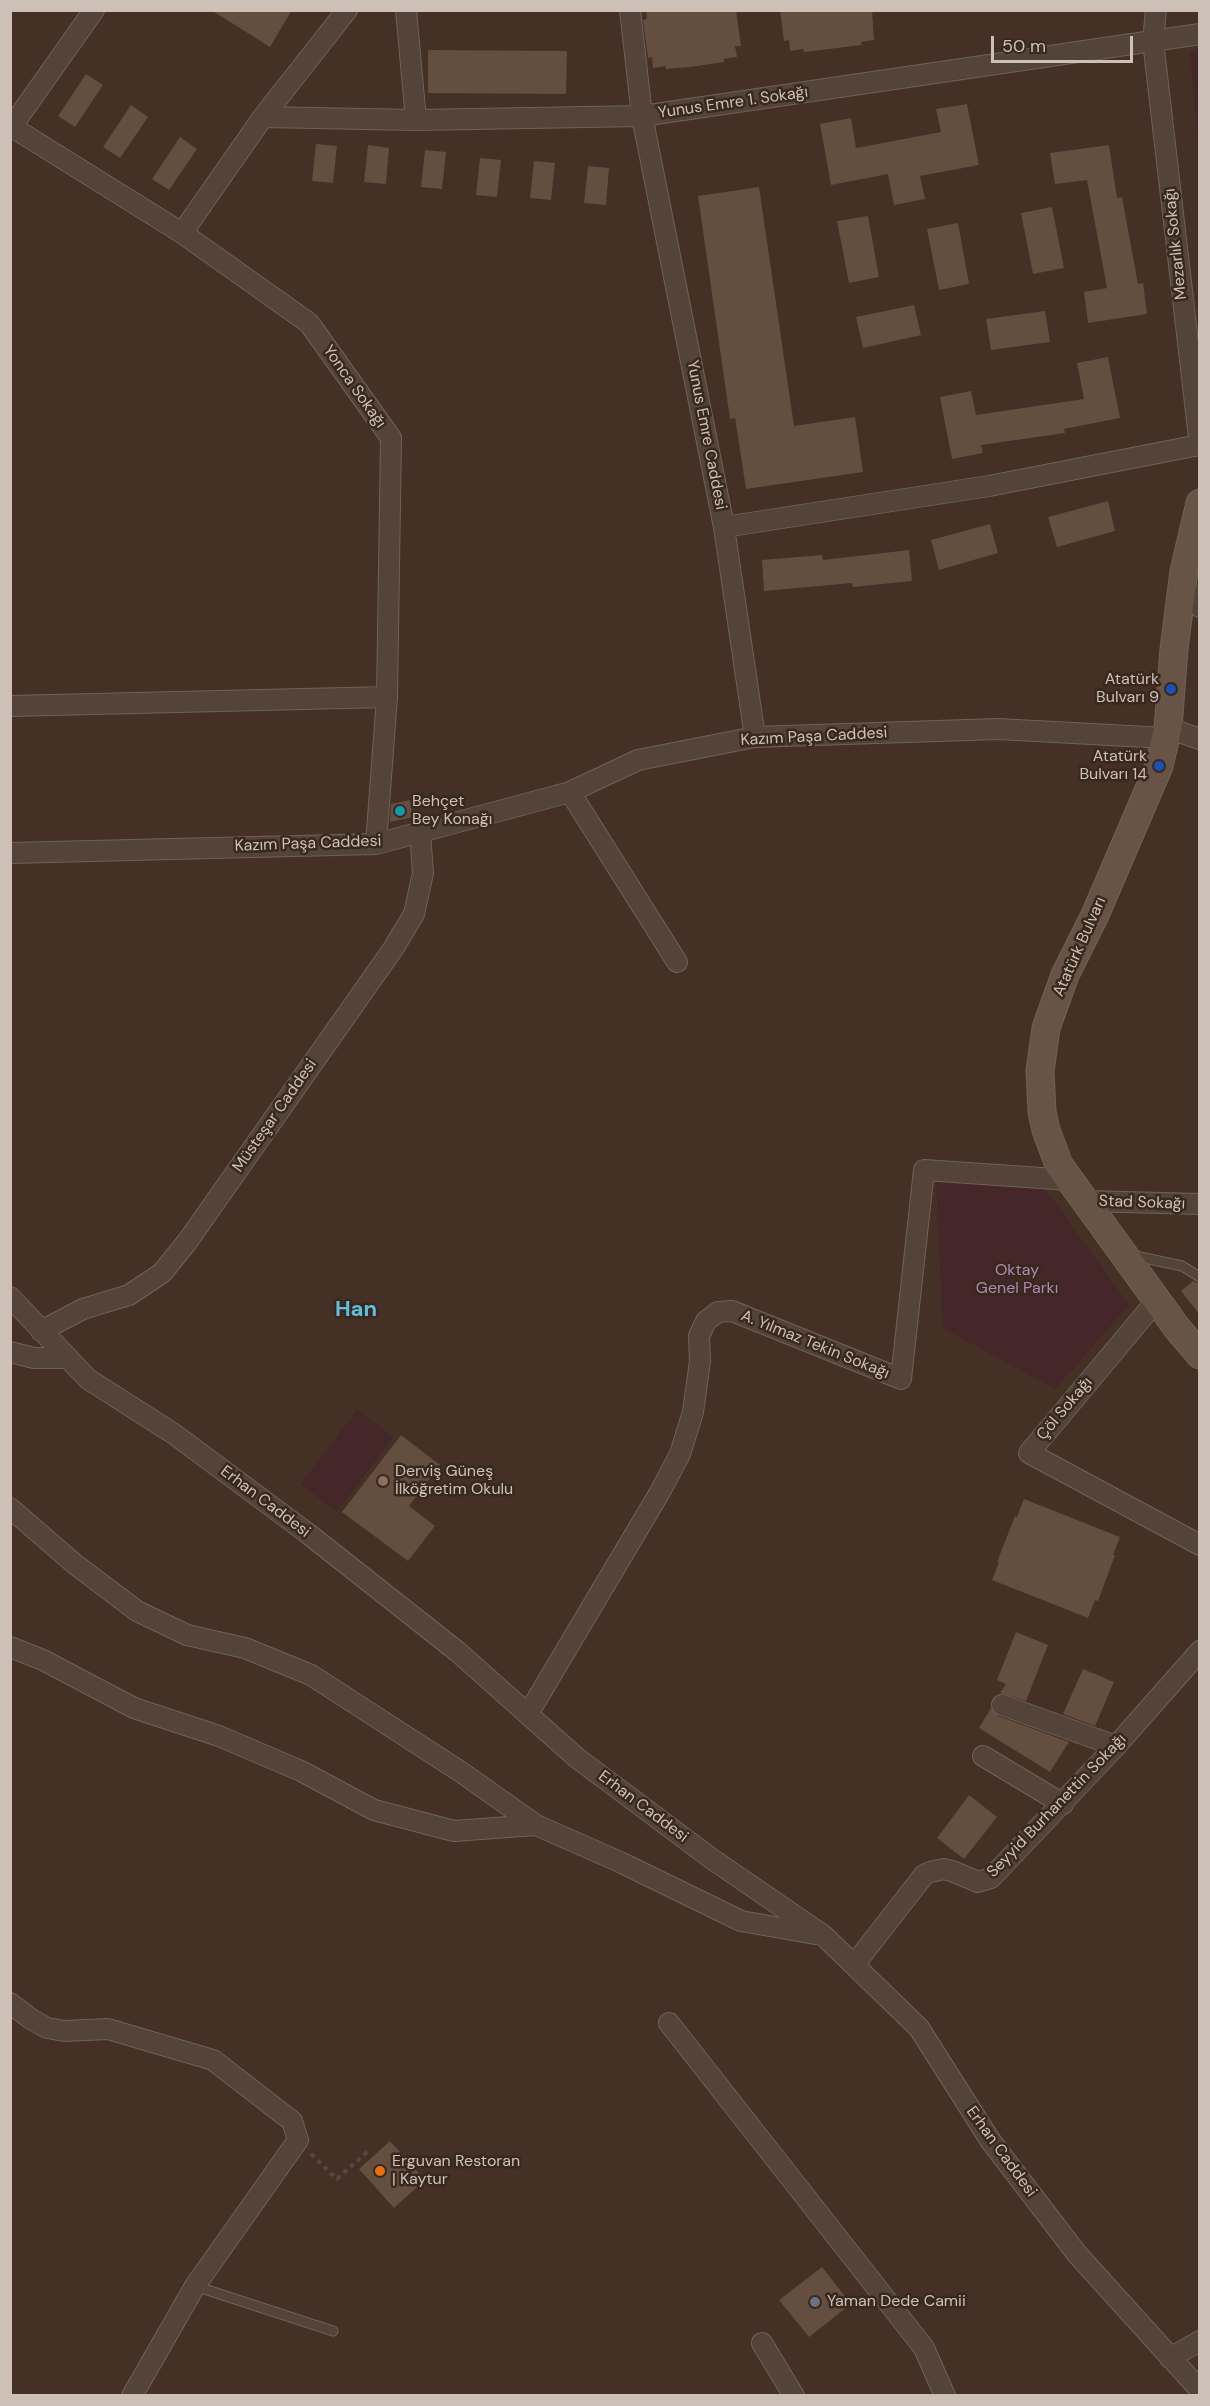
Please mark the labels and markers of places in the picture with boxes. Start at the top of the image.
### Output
place label: Atatürk Bulvarı 9 [1096,670,1159,708]
marker: Atatürk Bulvarı 9 [1164,682,1178,696]
place label: Atatürk Bulvarı 14 [1079,747,1147,785]
marker: Atatürk Bulvarı 14 [1152,759,1166,773]
place label: Behçet Bey Konağı [412,792,492,830]
marker: Behçet Bey Konağı [393,804,407,818]
place label: Derviş Güneş İlköğretim Okulu [395,1462,513,1500]
marker: Derviş Güneş İlköğretim Okulu [376,1474,390,1488]
place label: Erguvan Restoran | Kaytur [392,2152,520,2190]
marker: Erguvan Restoran | Kaytur [373,2164,387,2178]
place label: Yaman Dede Camii [827,2292,966,2312]
marker: Yaman Dede Camii [808,2295,822,2309]

